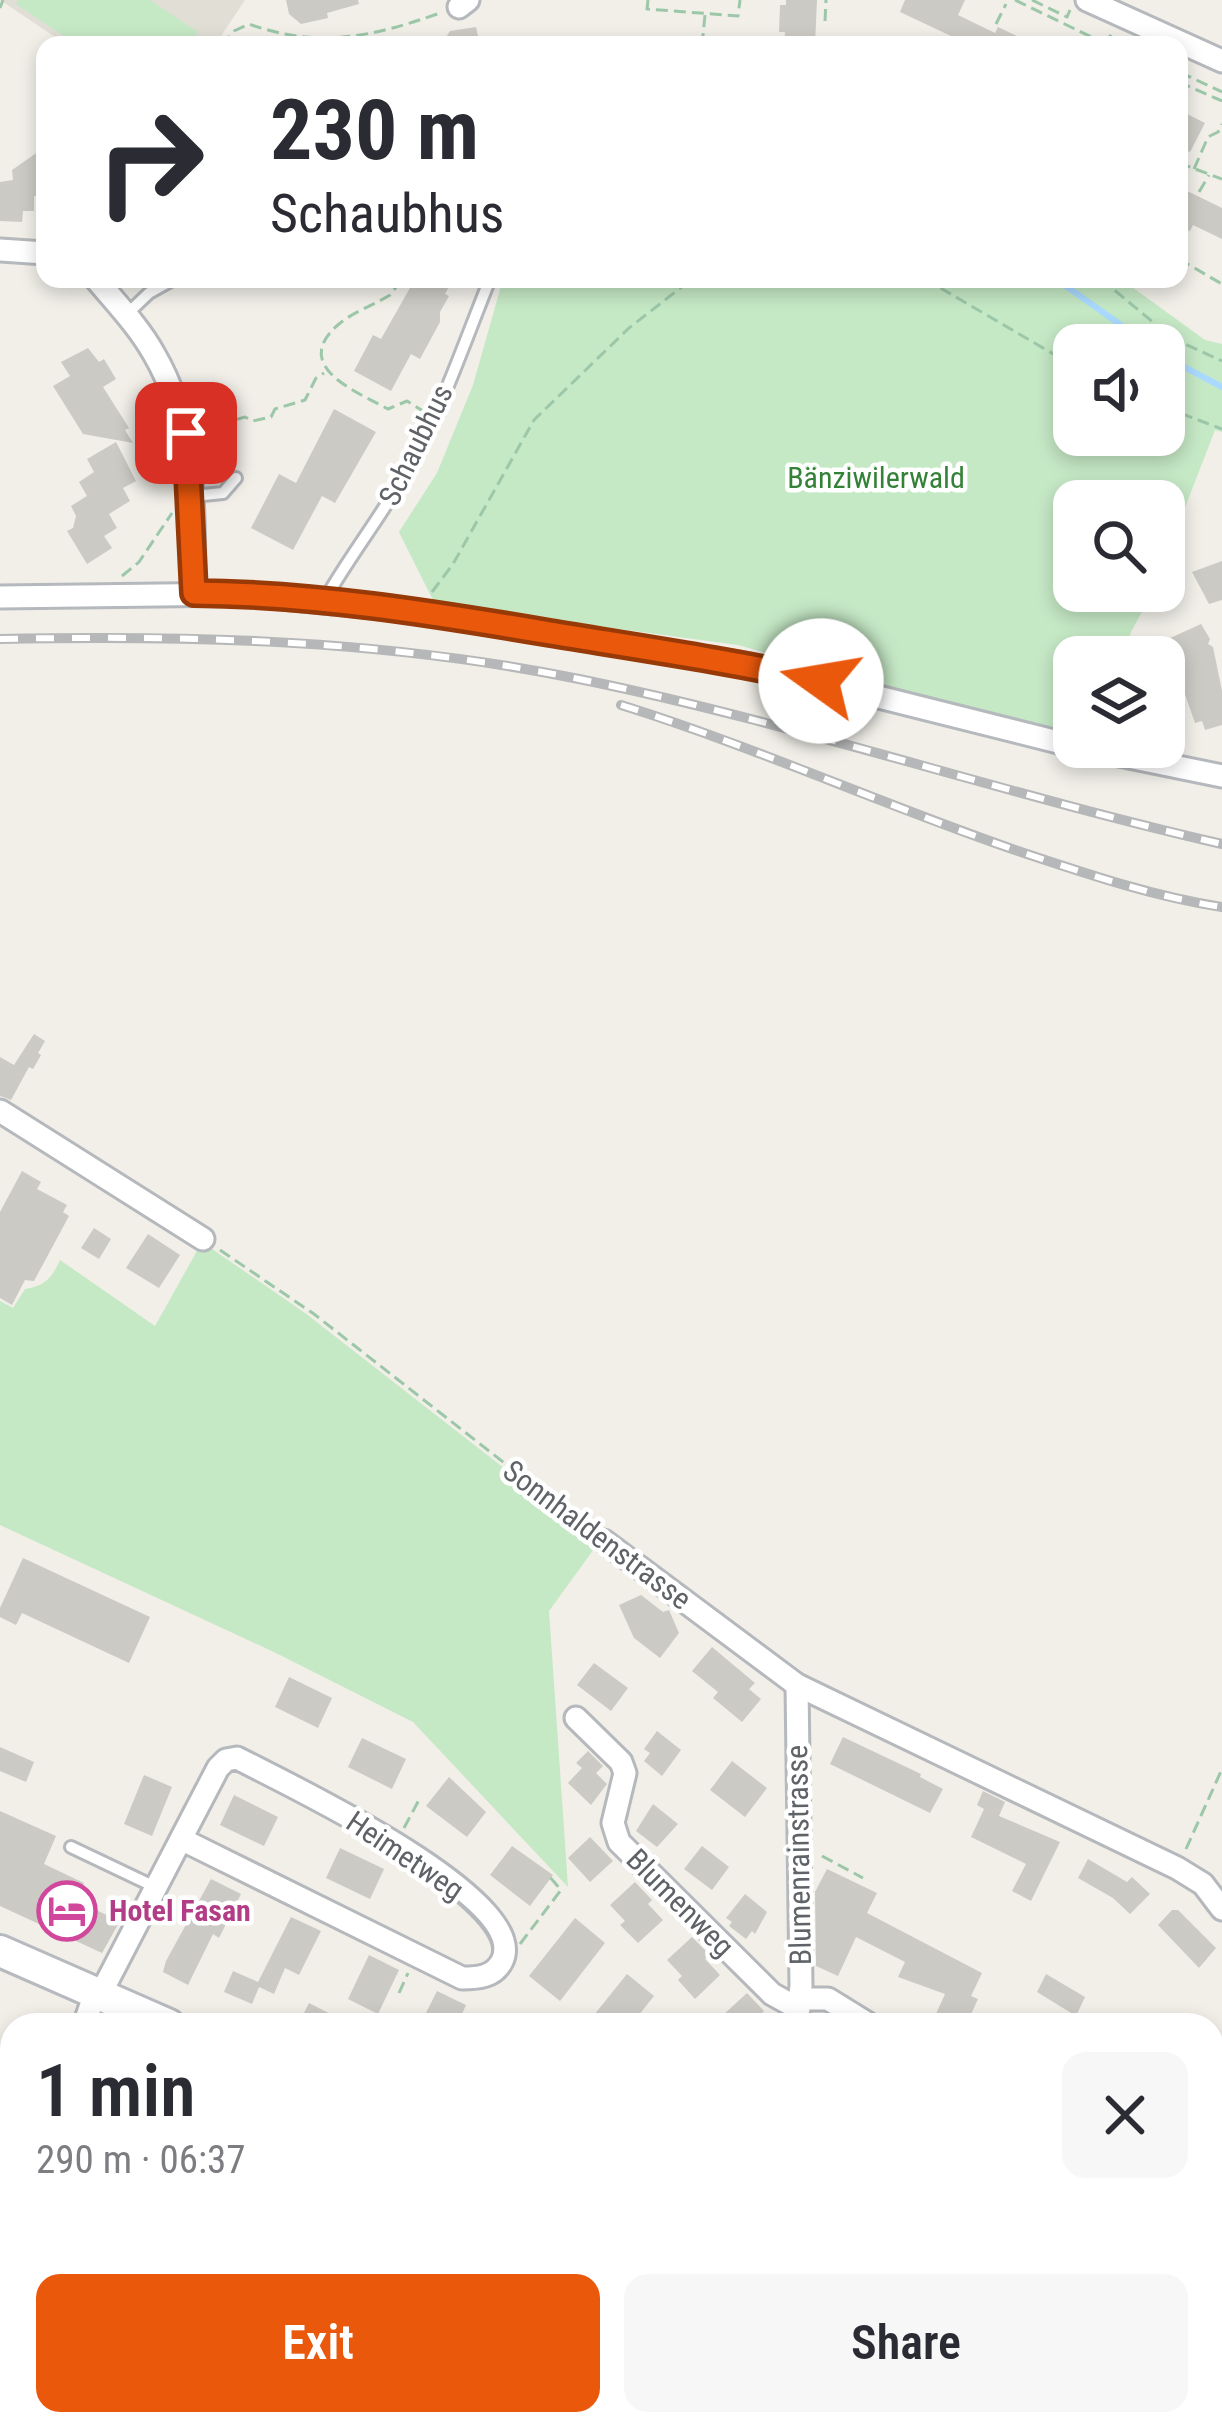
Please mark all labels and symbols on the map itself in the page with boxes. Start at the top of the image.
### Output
street label: Schaubhus [371,379,460,511]
pin [135,382,237,484]
park label: Bänziwilerwald [787,460,965,495]
position arrow [758,618,884,744]
street label: Sonnhaldenstrasse [497,1453,698,1617]
street label: Blumenrainstrasse [779,1745,818,1965]
street label: Heimetweg [340,1804,470,1907]
street label: Blumenweg [619,1842,741,1964]
hotel icon: Hotel Fasan [36,1880,98,1942]
place label: Hotel Fasan [109,1893,251,1928]

